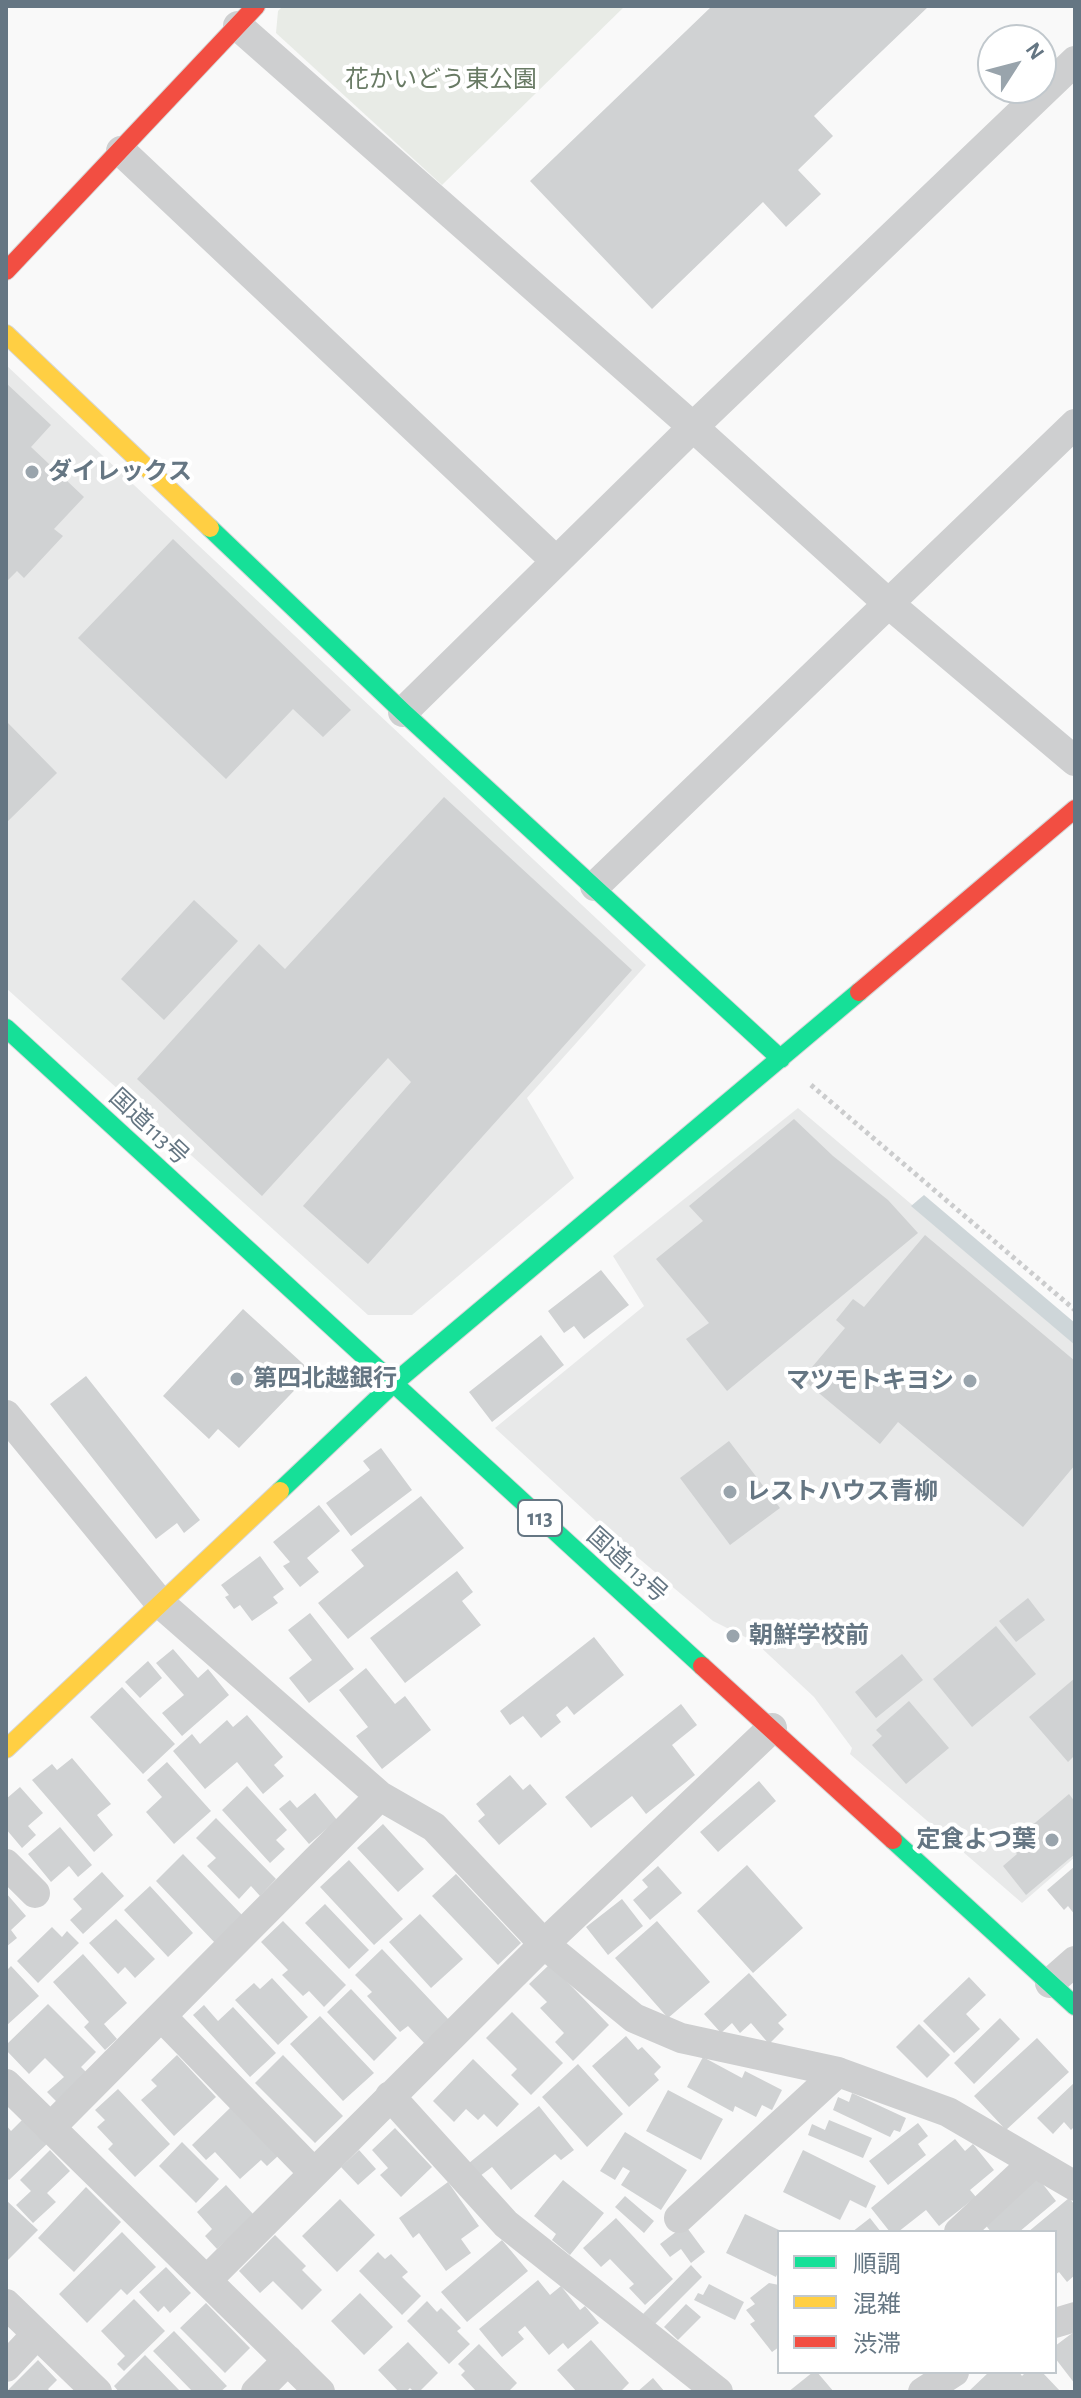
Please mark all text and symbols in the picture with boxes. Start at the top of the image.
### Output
north arrow [977,24,1057,104]
text: N [1021,38,1048,64]
park label: 花かいどう東公園 [345,66,537,94]
place label: ダイレックス [48,458,192,486]
marker: ダイレックス [23,463,41,481]
street label: 国道113号 [103,1083,195,1171]
place label: 第四北越銀行 [253,1365,397,1393]
place label: マツモトキヨシ [786,1367,954,1395]
marker: 第四北越銀行 [228,1370,246,1388]
marker: マツモトキヨシ [961,1372,979,1390]
place label: レストハウス青柳 [746,1478,938,1506]
marker: レストハウス青柳 [721,1483,739,1501]
road number: 113 [518,1500,562,1536]
street label: 国道113号 [581,1521,673,1609]
place label: 朝鮮学校前 [749,1622,869,1650]
marker: 朝鮮学校前 [724,1627,742,1645]
place label: 定食よつ葉 [916,1826,1036,1854]
marker: 定食よつ葉 [1043,1831,1061,1849]
legend [777,2230,1057,2374]
text: 順調 [853,2253,901,2277]
text: 混雑 [853,2293,901,2317]
text: 渋滞 [853,2333,901,2357]

